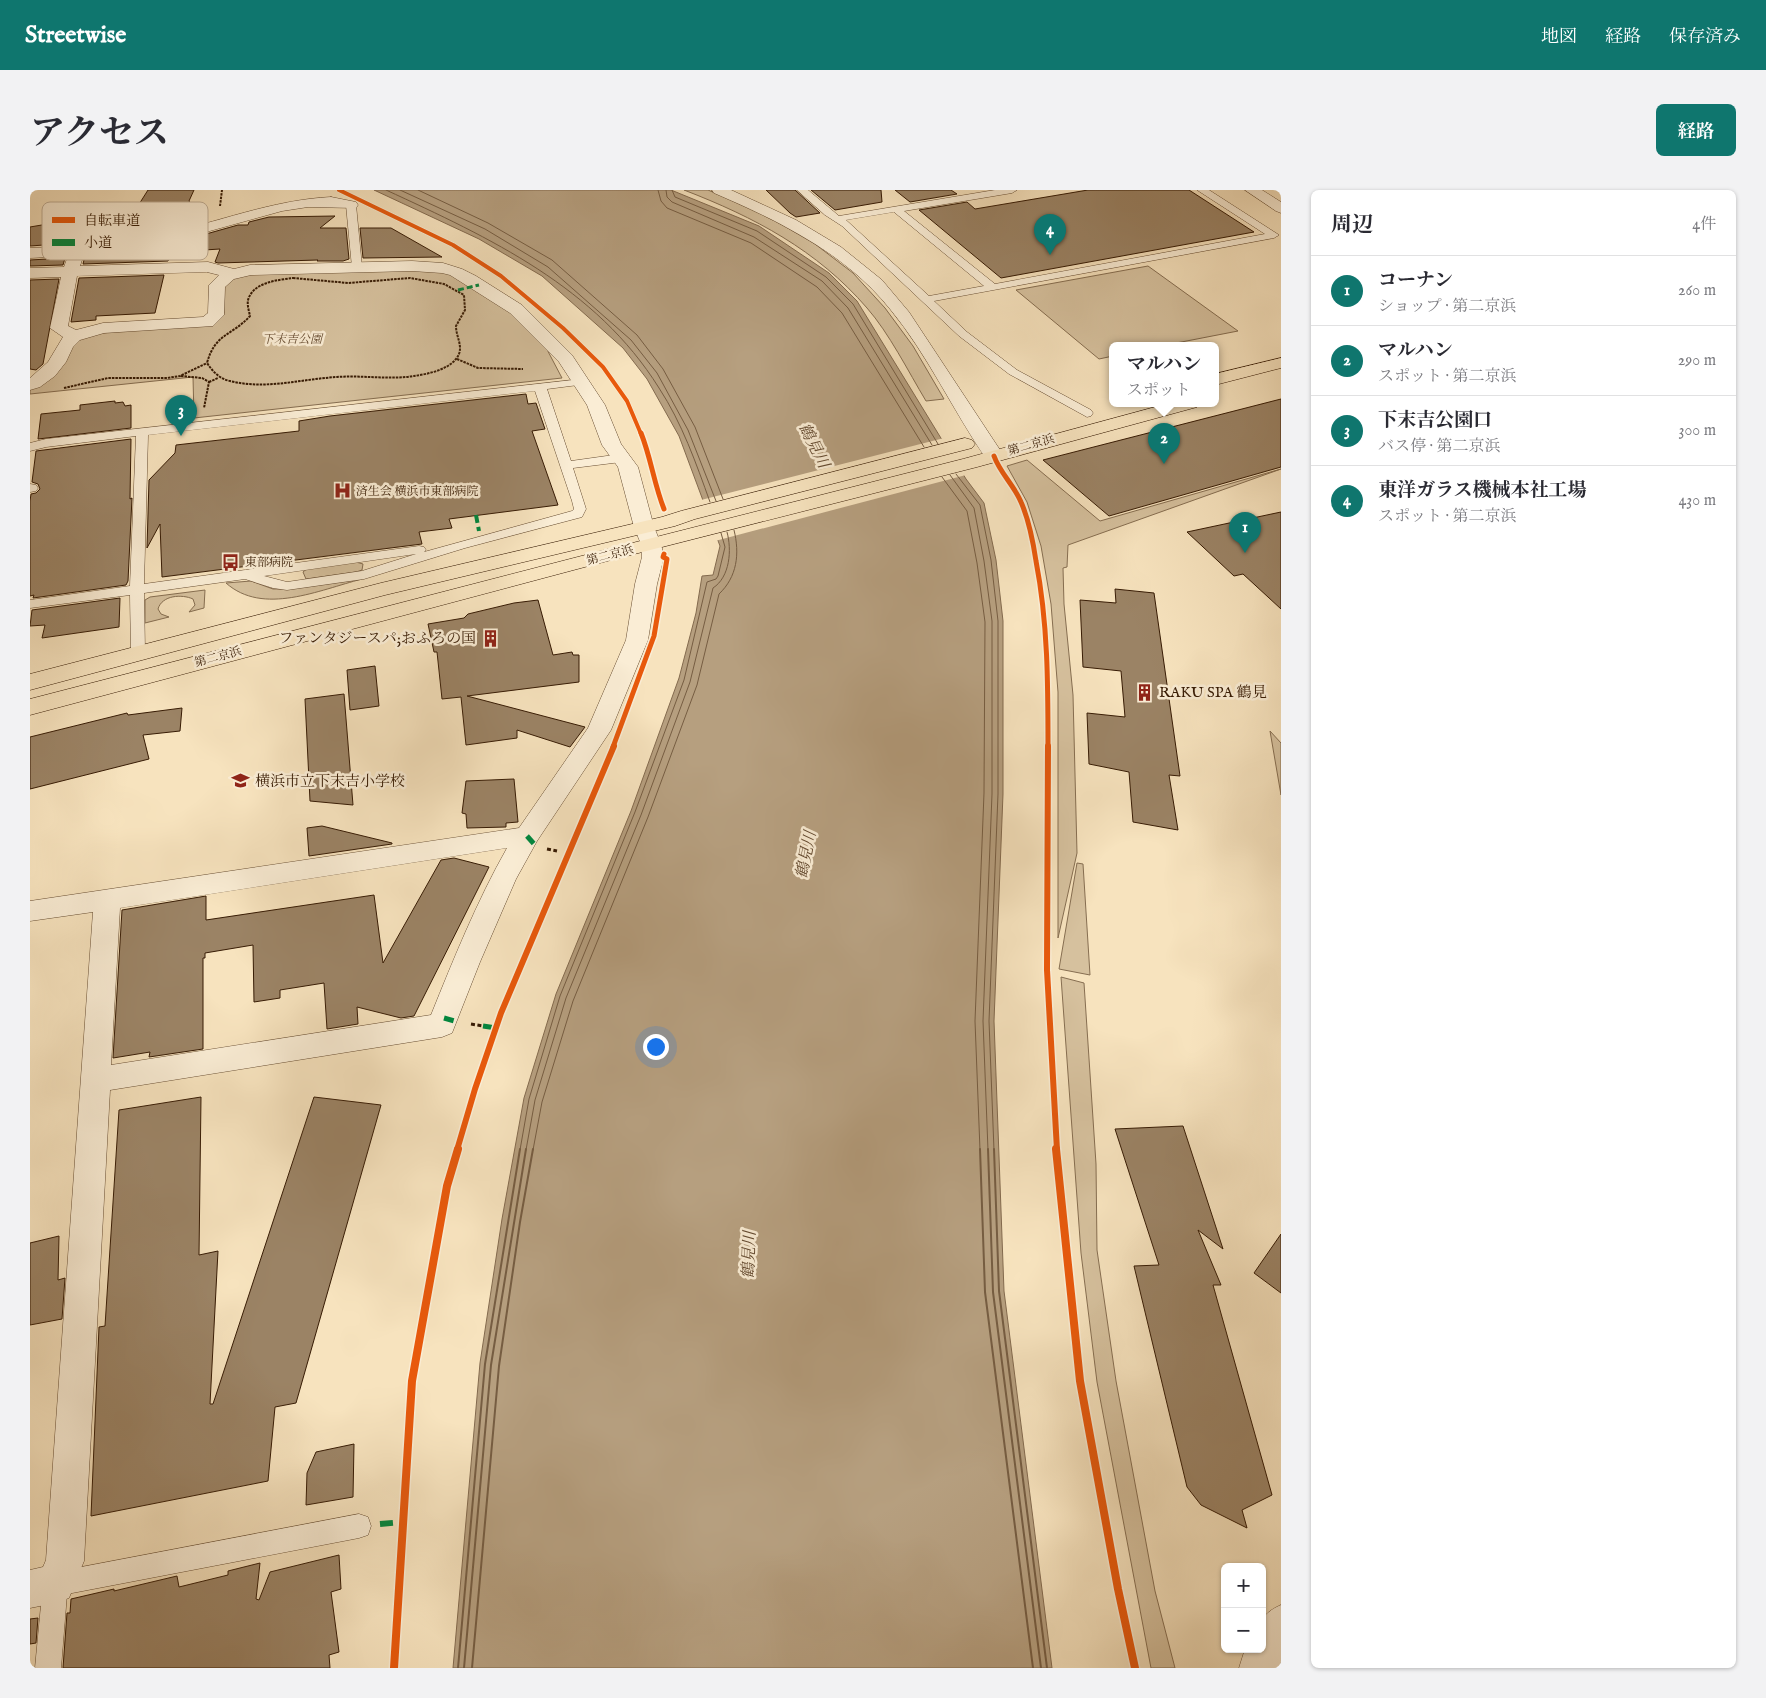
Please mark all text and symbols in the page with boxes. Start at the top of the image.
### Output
text: Streetwise [25,20,126,51]
text: 地図 [1541,26,1577,49]
text: 経路 [1605,26,1641,49]
text: 保存済み [1669,26,1741,49]
button: 経路 [1656,104,1736,156]
text: アクセス [30,112,169,157]
legend [42,202,208,260]
text: 自転車道 [84,212,140,230]
text: 周辺 [1331,212,1373,239]
pin: 4 [1034,214,1066,255]
text: 4件 [1692,215,1716,235]
text: 小道 [84,234,112,252]
text: コーナン [1378,269,1453,293]
text: 1 [1344,281,1350,301]
text: 260 m [1678,281,1716,301]
text: ショップ · 第二京浜 [1378,297,1516,317]
park label: 下末吉公園 [262,332,324,347]
text: マルハン [1378,339,1453,363]
popup [1109,342,1219,407]
text: 2 [1343,351,1351,371]
text: 290 m [1678,351,1716,371]
text: マルハン [1127,353,1201,377]
text: スポット · 第二京浜 [1378,367,1517,387]
text: スポット [1127,381,1191,401]
pin: 3 [165,395,197,436]
text: 下末吉公園口 [1378,409,1492,433]
water label: 鶴見川 [793,420,834,474]
text: 3 [1344,421,1350,441]
text: 300 m [1678,421,1716,441]
pin: 2 [1148,423,1180,464]
street label: 第二京浜 [1006,431,1056,459]
text: バス停 · 第二京浜 [1378,437,1501,457]
text: 東洋ガラス機械本社工場 [1378,479,1586,503]
hospital icon: 済生会 横浜市東部病院 [332,481,352,501]
place label: 済生会 横浜市東部病院 [356,484,479,499]
text: 4 [1343,491,1351,511]
text: 430 m [1678,491,1716,511]
text: スポット · 第二京浜 [1378,507,1517,527]
pin: 1 [1229,512,1261,553]
street label: 第二京浜 [585,542,635,568]
bus stop icon: 東部病院 [221,552,241,572]
place label: 東部病院 [245,555,293,570]
building icon: ファンタジースパ;おふろの国 [480,628,500,648]
place label: ファンタジースパ;おふろの国 [278,629,476,648]
street label: 第二京浜 [193,644,243,670]
building icon: RAKU SPA 鶴見 [1135,682,1155,702]
place label: RAKU SPA 鶴見 [1159,683,1266,702]
school or university icon: 横浜市立下末吉小学校 [231,771,251,791]
place label: 横浜市立下末吉小学校 [255,772,405,791]
water label: 鶴見川 [793,828,822,880]
your location [643,1034,669,1060]
water label: 鶴見川 [739,1229,761,1279]
map controls [1221,1563,1266,1653]
button: + [1221,1563,1266,1608]
button: − [1221,1608,1266,1653]

